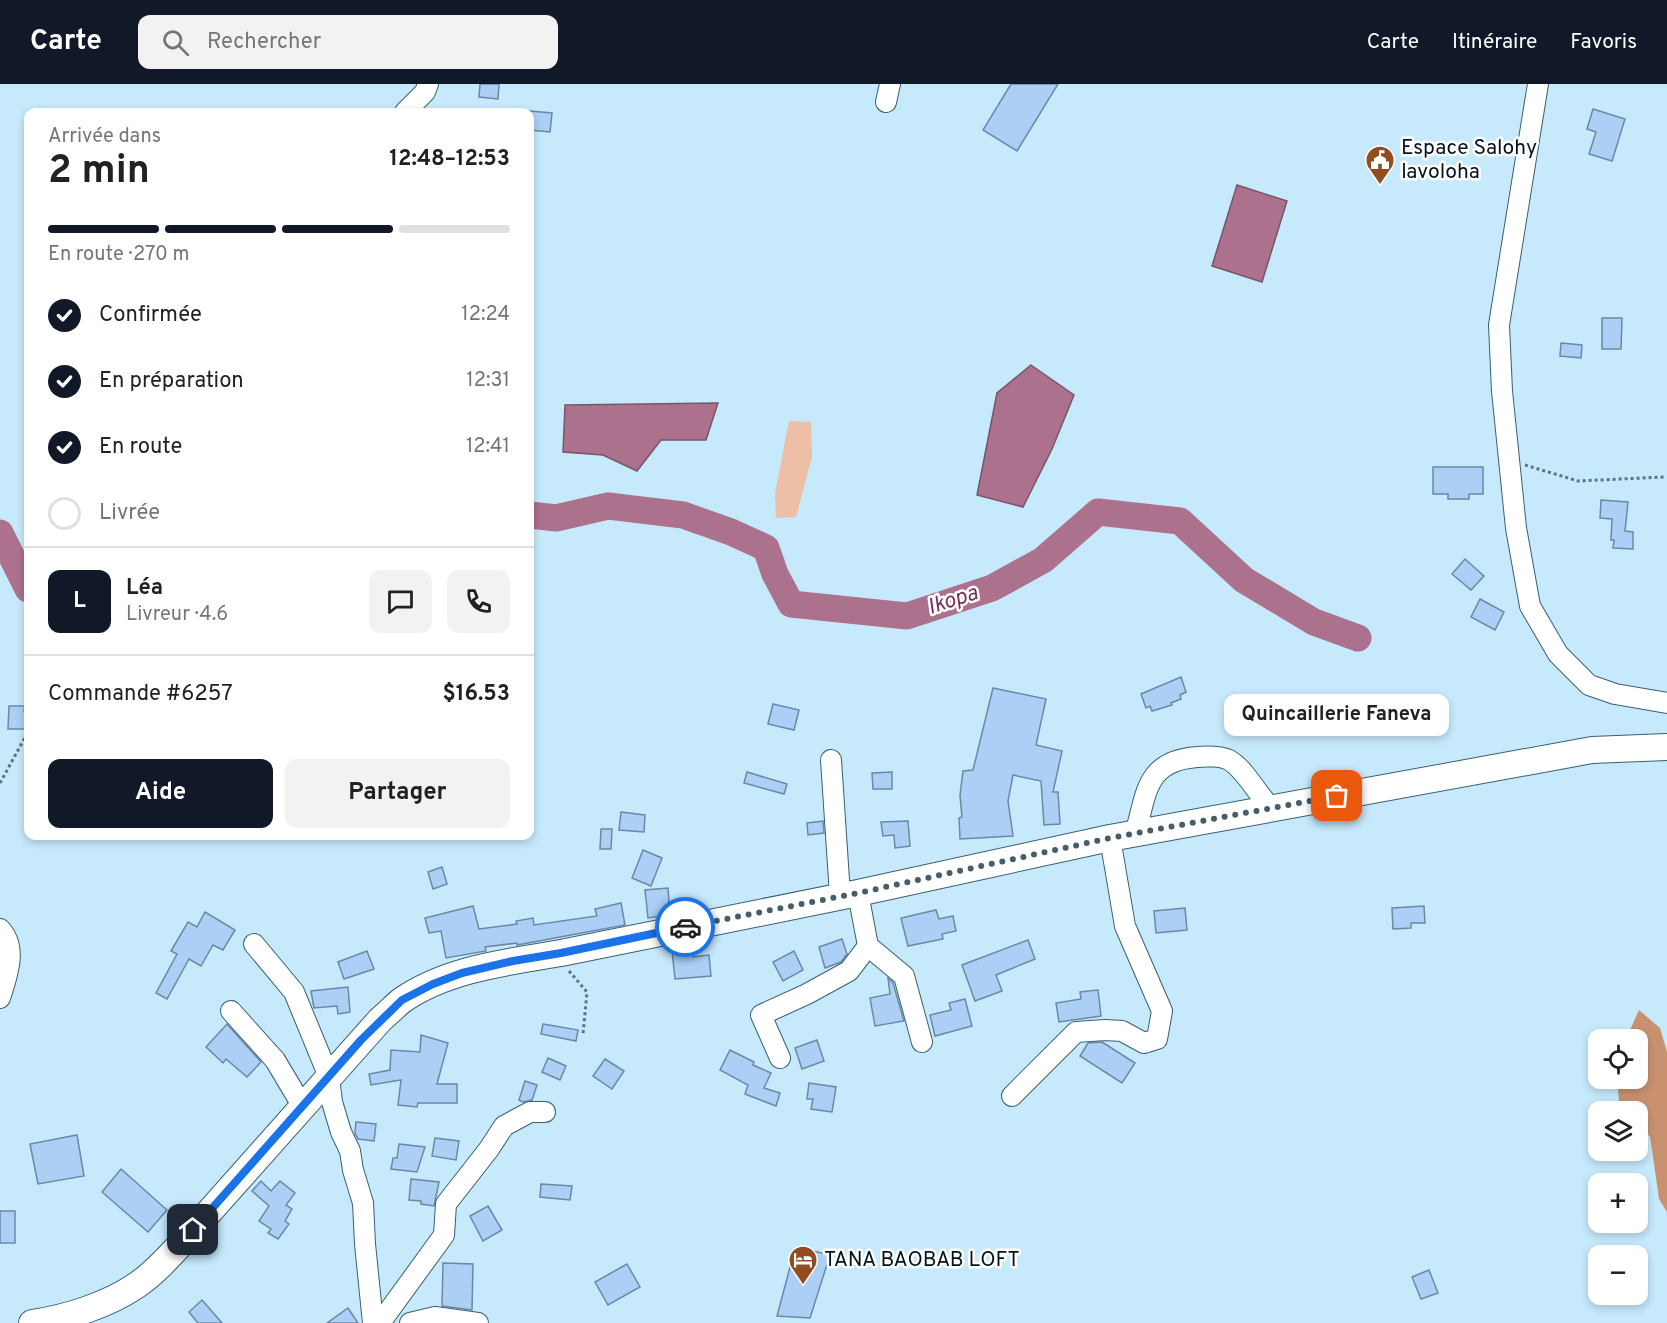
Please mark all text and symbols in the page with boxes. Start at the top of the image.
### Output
search box [138,15,558,69]
text: Carte [30,24,102,60]
icon: search [159,26,192,59]
text: Rechercher [207,29,321,56]
text: Carte [1367,29,1419,56]
text: Itinéraire [1452,29,1537,56]
text: Favoris [1570,29,1637,56]
text: Arrivée dans [48,124,161,150]
place label: Espace Salohy Iavoloha [1401,135,1537,186]
public building icon: Espace Salohy Iavoloha [1364,144,1396,186]
text: 12:48–12:53 [389,146,510,173]
text: 2 min [48,148,150,197]
text: En route · 270 m [48,242,189,268]
icon: check [48,299,81,332]
text: Confirmée [99,302,202,329]
text: 12:24 [461,302,510,328]
icon: check [48,365,81,398]
text: En préparation [99,368,244,395]
text: 12:31 [466,368,510,394]
icon: check [48,431,81,464]
text: En route [99,434,182,461]
text: 12:41 [466,434,510,460]
text: Livrée [99,500,160,527]
button: chat [369,570,432,633]
button: phone [447,570,510,633]
text: Léa [126,575,163,602]
water label: Ikopa [924,580,982,622]
text: L [73,588,86,615]
text: Livreur · 4.6 [126,602,228,628]
text: Commande #6257 [48,681,233,708]
text: $16.53 [442,681,510,708]
callout: Quincaillerie Faneva [1224,694,1450,736]
text: Quincaillerie Faneva [1242,702,1431,728]
button: Aide [48,759,273,828]
button: Partager [285,759,510,828]
pin [1311,770,1362,821]
icon: bag [1320,779,1353,812]
courier [655,897,715,957]
icon: car [669,911,702,944]
map controls [1588,1029,1648,1305]
button: locate [1588,1029,1648,1089]
button: layers [1588,1101,1648,1161]
button: + [1588,1173,1648,1233]
pin [167,1204,218,1255]
icon: home [176,1213,209,1246]
hotel icon: TANA BAOBAB LOFT [787,1244,819,1286]
button: − [1588,1245,1648,1305]
place label: TANA BAOBAB LOFT [824,1247,1020,1274]

